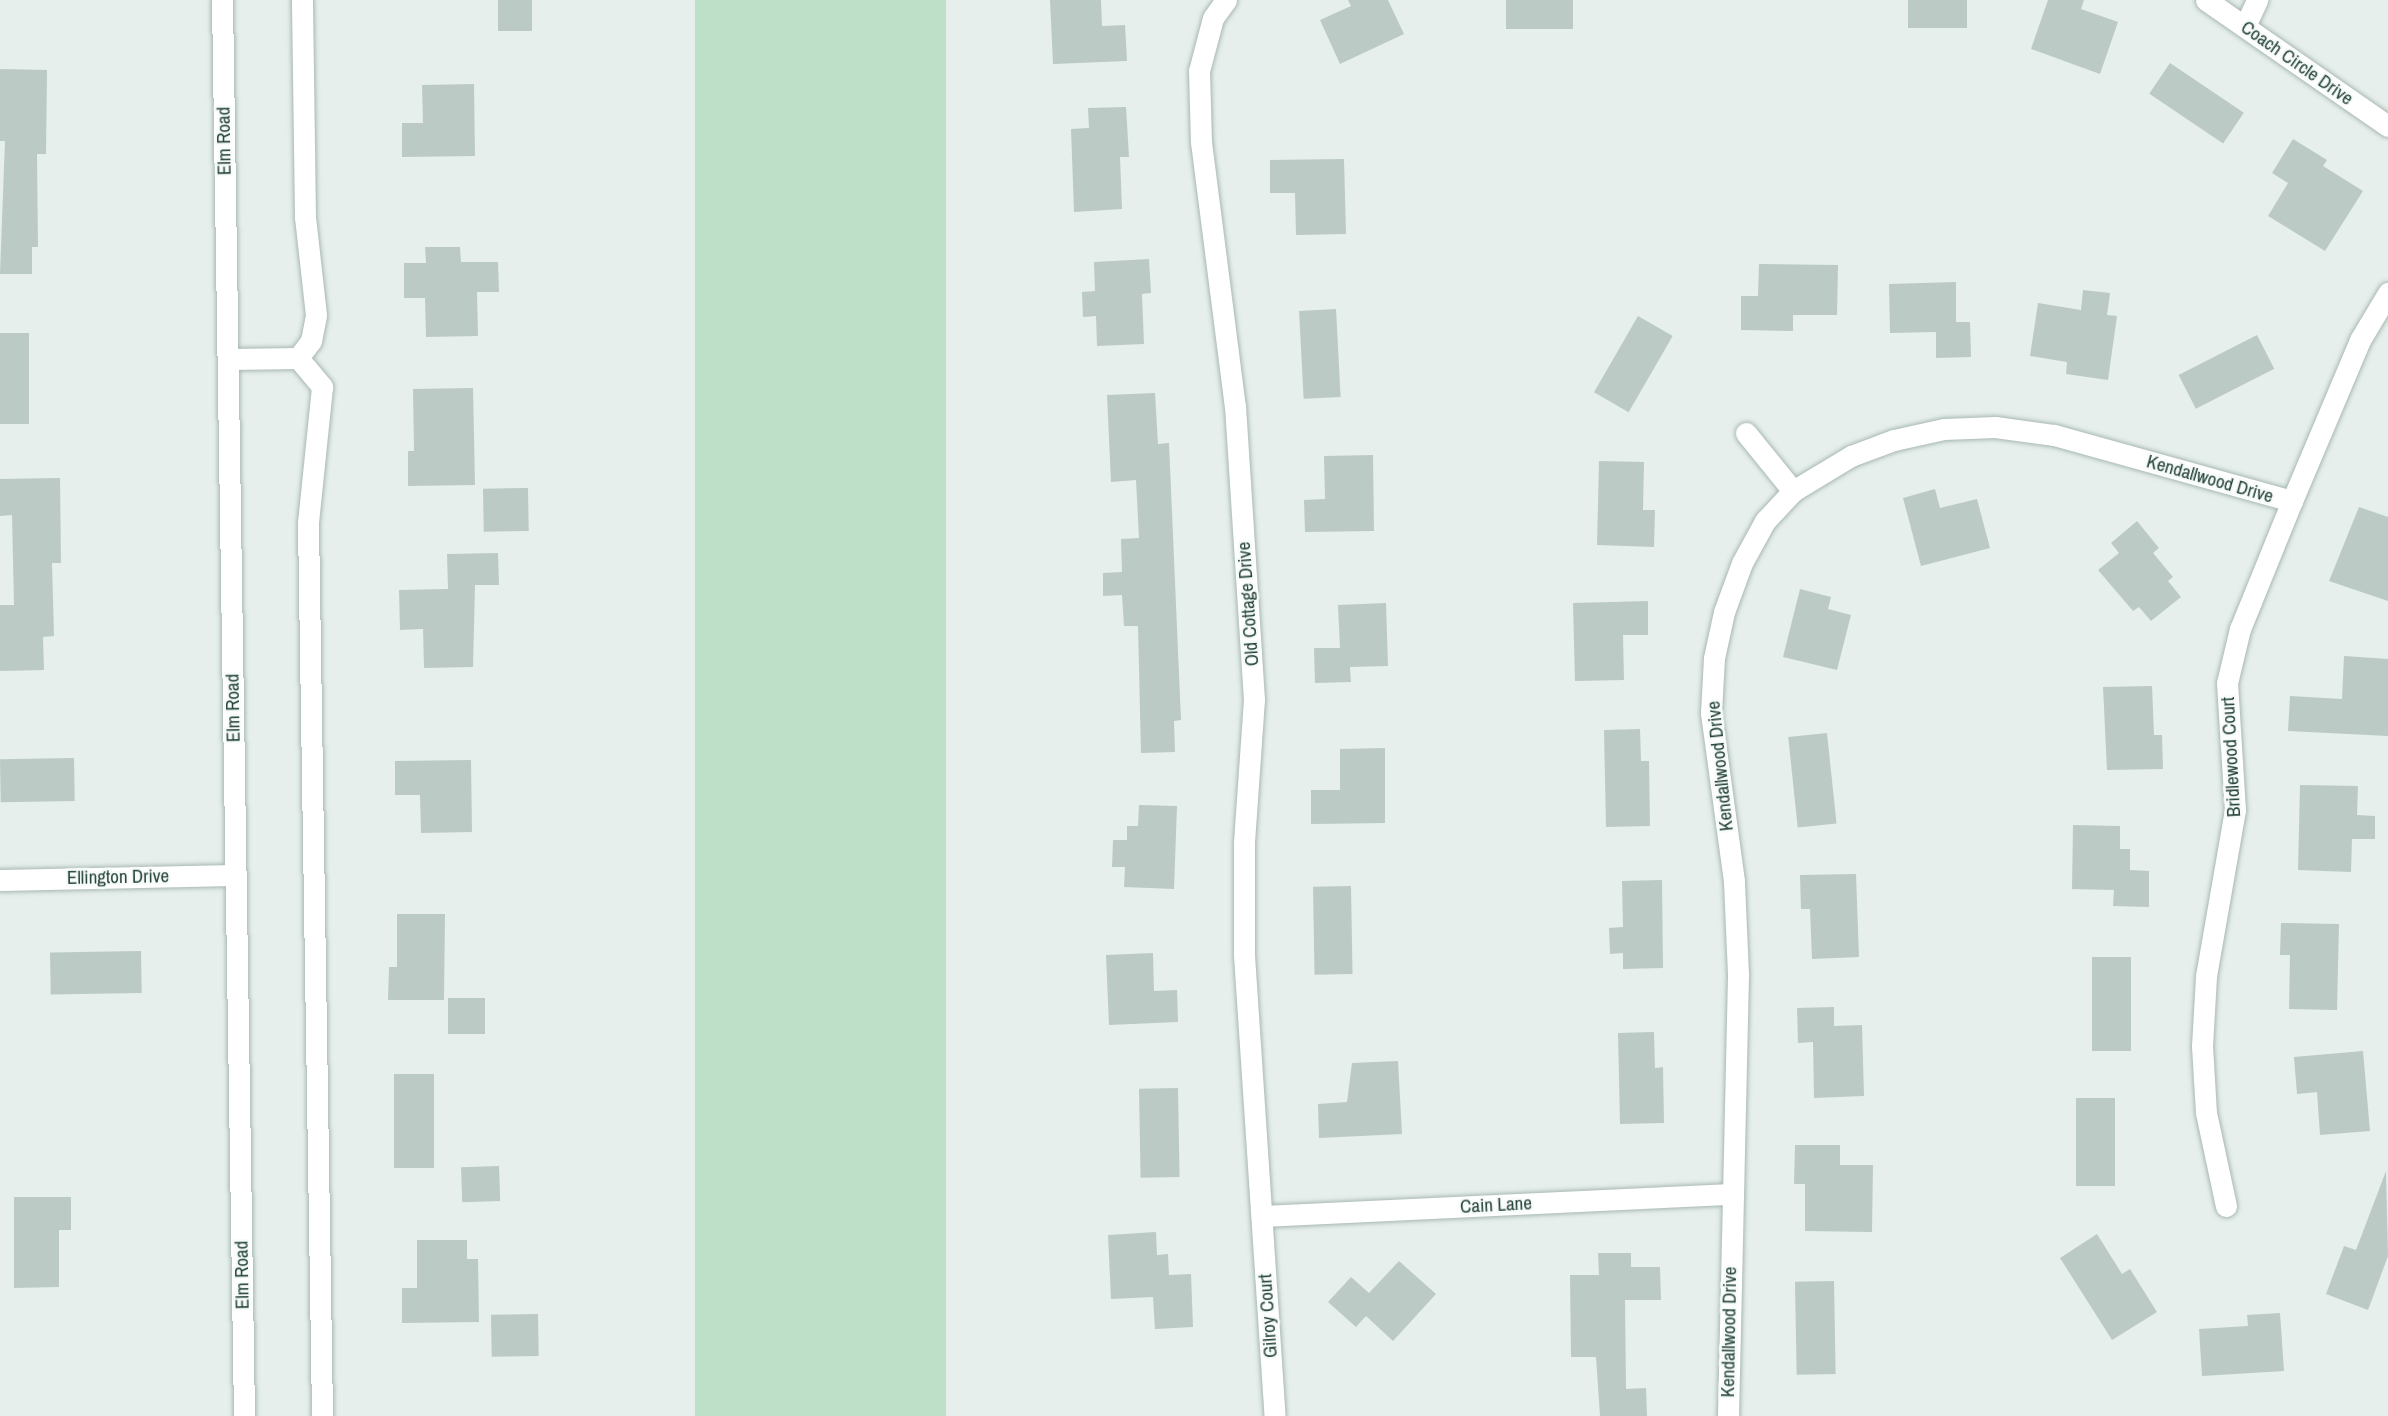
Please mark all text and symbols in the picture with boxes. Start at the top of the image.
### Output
street label: Coach Circle Drive [2237,16,2357,110]
street label: Elm Road [212,107,236,175]
street label: Kendallwood Drive [2144,450,2276,508]
street label: Old Cottage Drive [1232,541,1264,667]
street label: Elm Road [221,674,245,742]
street label: Bridlewood Court [2216,696,2246,818]
street label: Kendallwood Drive [1702,700,1738,832]
street label: Ellington Drive [67,865,169,889]
street label: Cain Lane [1460,1192,1532,1218]
street label: Elm Road [230,1241,254,1309]
street label: Kendallwood Drive [1716,1266,1742,1398]
street label: Gilroy Court [1254,1273,1282,1359]

